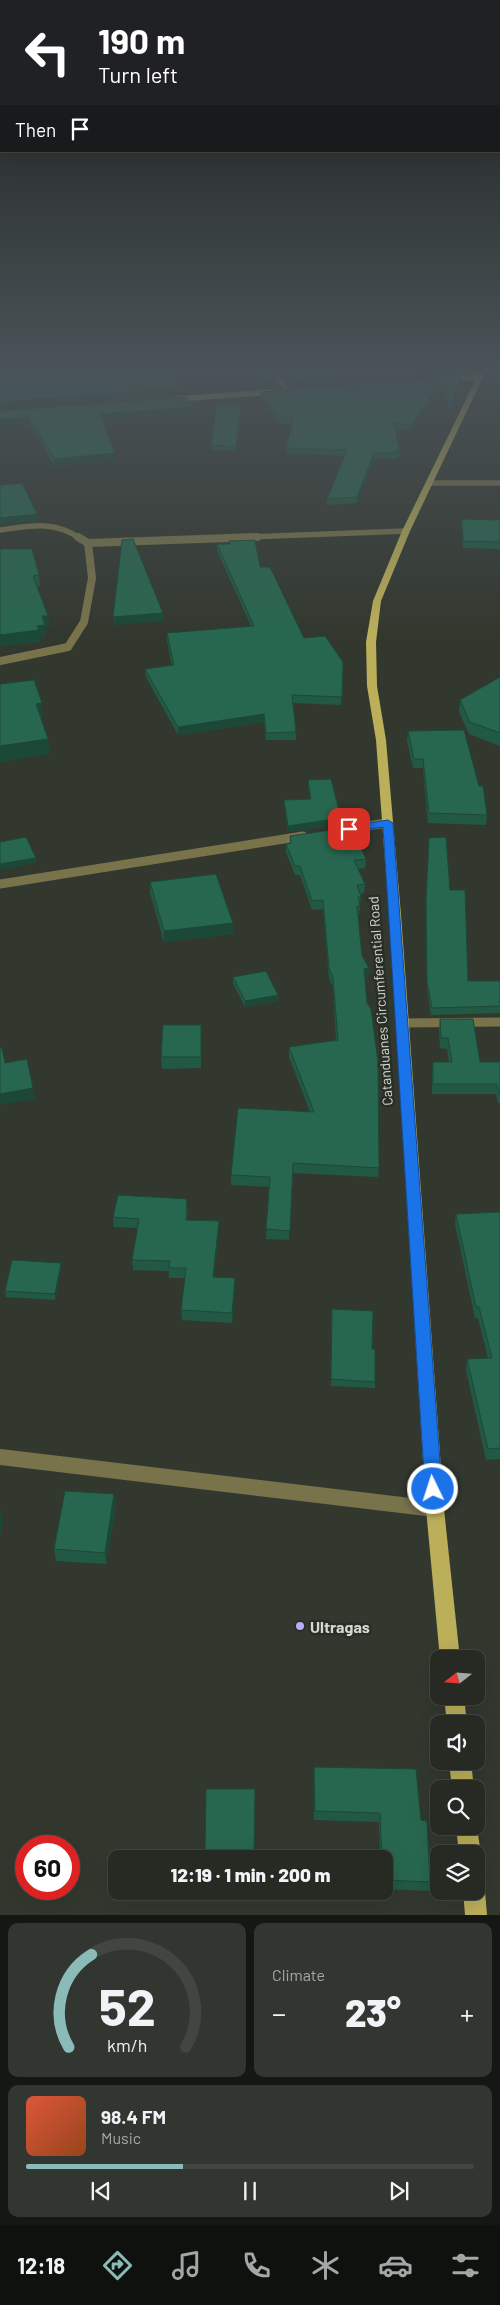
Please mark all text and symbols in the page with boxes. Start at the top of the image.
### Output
text: 190 m [98,19,185,61]
icon: left [15,20,80,85]
text: Turn left [98,61,178,87]
icon: arrive [66,115,94,143]
text: Then [15,118,56,141]
pin [328,808,370,850]
icon: arrive [335,815,363,843]
street label: Catanduanes Circumferential Road [364,896,396,1106]
position arrow [406,1462,458,1514]
place label: Ultragas [310,1617,370,1636]
marker: Ultragas [294,1620,306,1632]
north arrow [430,1650,485,1705]
map controls [430,1650,485,1900]
button: sound [430,1715,485,1770]
button: search [430,1780,485,1835]
speed limit sign: 60 [15,1835,80,1900]
button: layers [430,1845,485,1900]
text: 12:19 · 1 min · 200 m [170,1863,331,1886]
text: Climate [272,1965,325,1984]
text: 52 [98,1974,156,2036]
text: 23° [345,1989,401,2035]
text: − [272,1996,286,2030]
text: + [460,1996,474,2030]
text: km/h [107,2034,147,2056]
text: 98.4 FM [101,2105,166,2128]
text: Music [101,2128,141,2147]
icon: previous [87,2177,115,2205]
icon: pause [236,2177,264,2205]
icon: next [385,2177,413,2205]
icon: directions [100,2248,135,2283]
icon: music [169,2248,204,2283]
icon: phone [239,2248,274,2283]
icon: climate [308,2248,343,2283]
icon: car [378,2248,413,2283]
icon: filters [448,2248,483,2283]
text: 12:18 [17,2252,65,2278]

